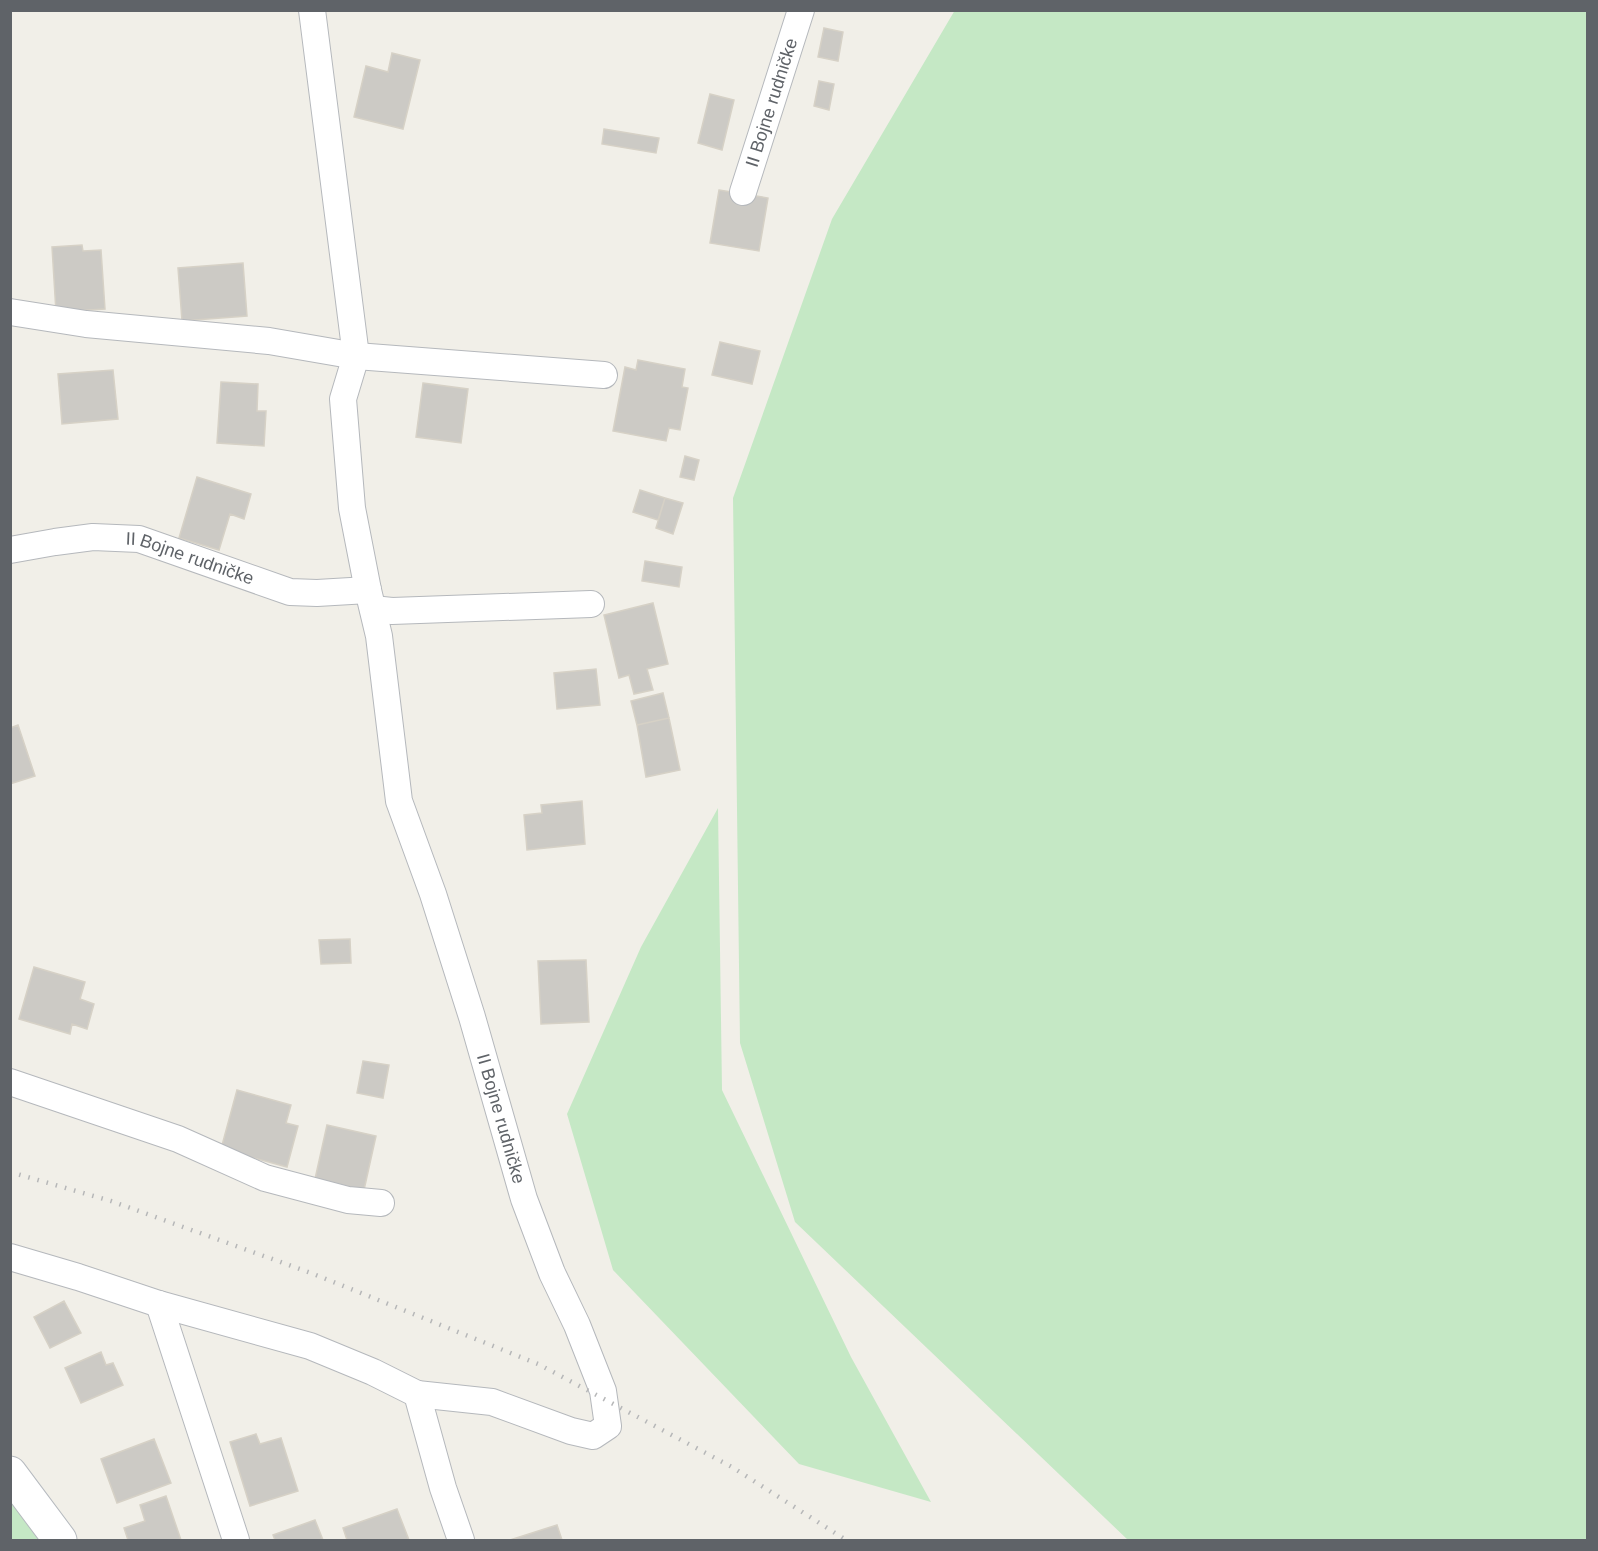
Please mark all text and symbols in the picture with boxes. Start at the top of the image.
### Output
street label: II Bojne rudničke [742,35,801,169]
street label: II Bojne rudničke [125,528,256,589]
street label: II Bojne rudničke [473,1051,529,1186]

